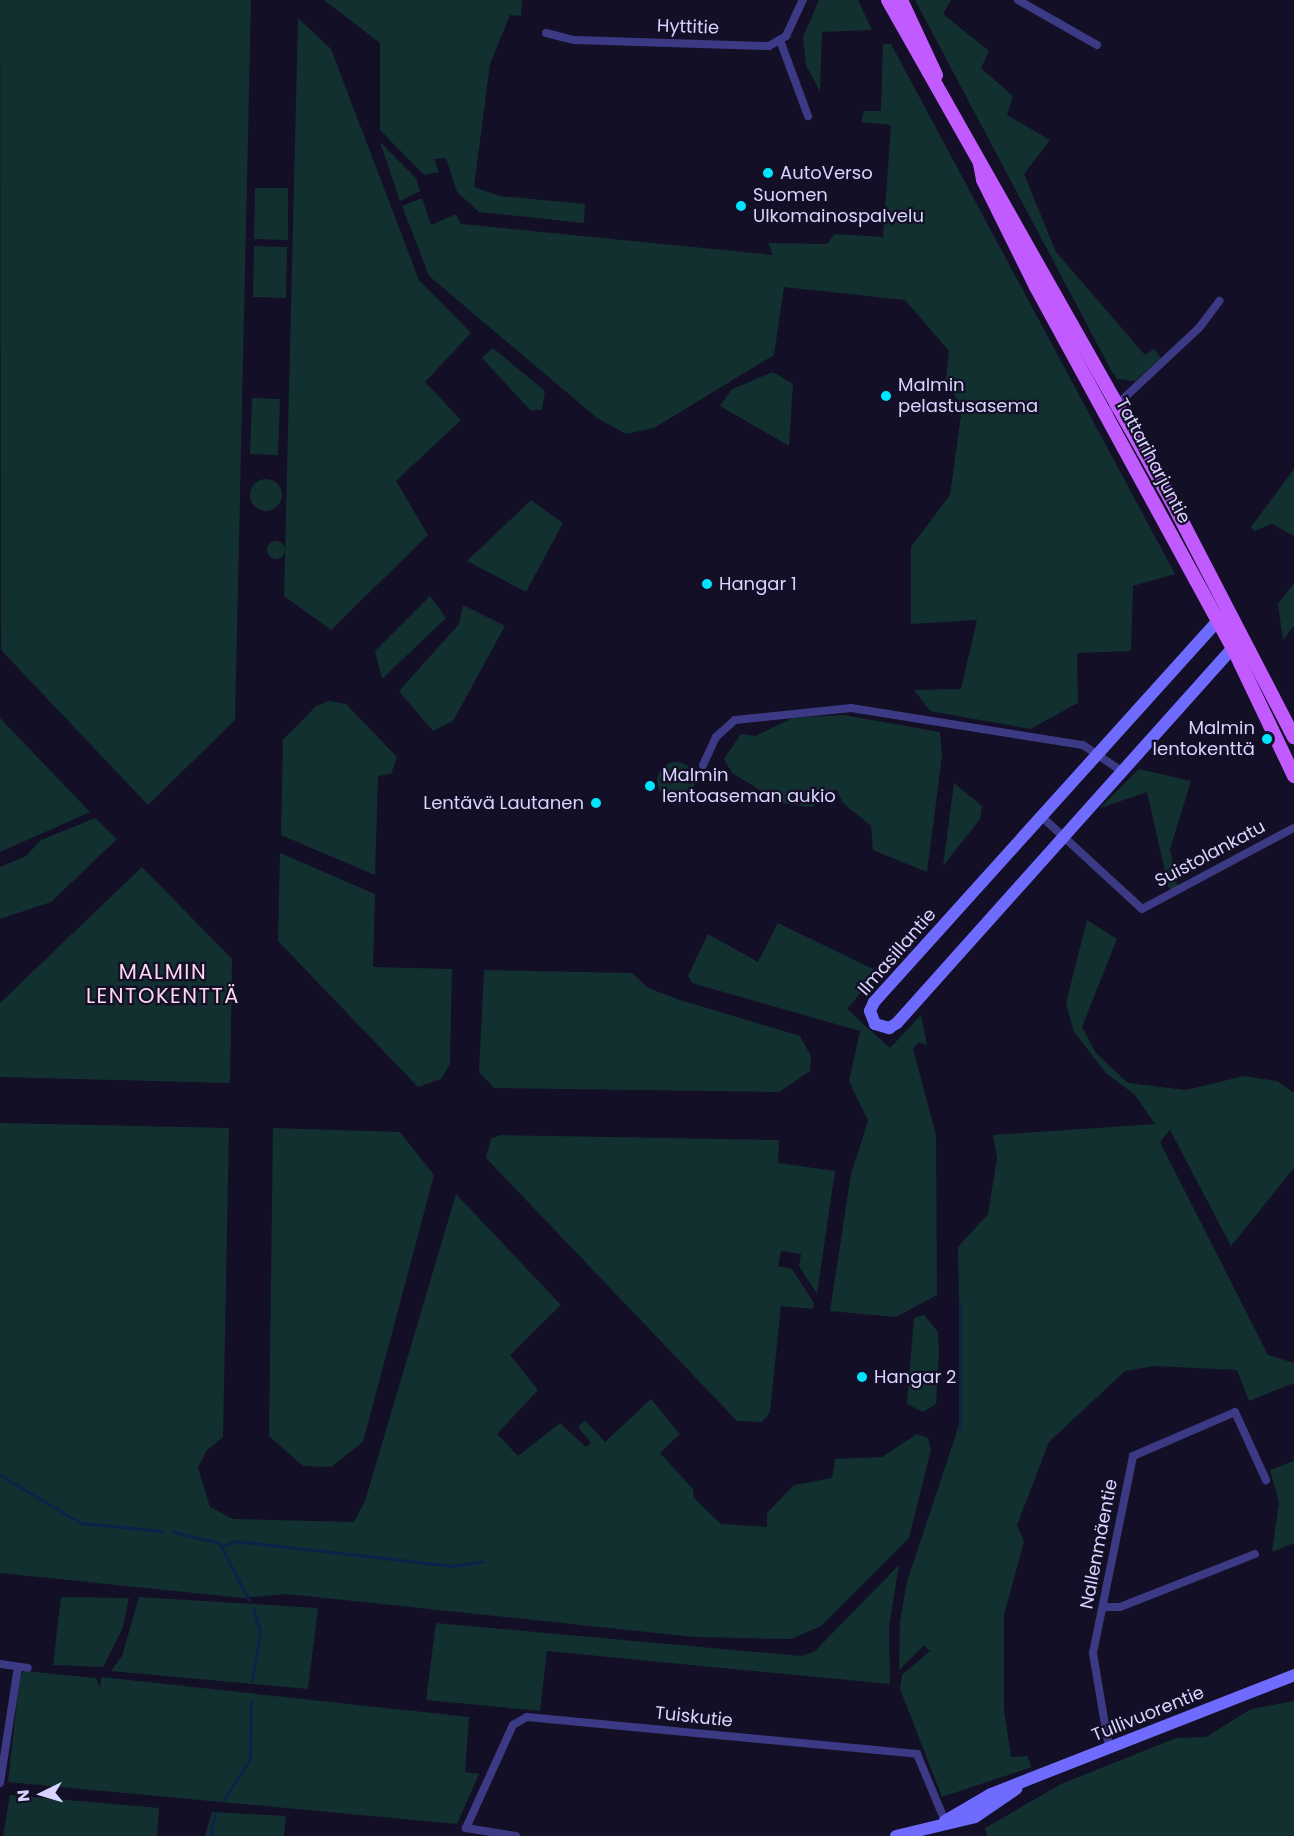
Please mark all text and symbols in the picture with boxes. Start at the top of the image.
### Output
street label: Hyttitie [657,15,719,39]
place label: AutoVerso [780,162,873,184]
marker: AutoVerso [761,166,775,180]
place label: Suomen Ulkomainospalvelu [753,185,924,228]
marker: Suomen Ulkomainospalvelu [734,199,748,213]
place label: Malmin pelastusasema [898,375,1038,418]
marker: Malmin pelastusasema [879,389,893,403]
street label: Tattariharjuntie [1111,395,1195,527]
place label: Hangar 1 [719,573,797,595]
marker: Hangar 1 [700,577,714,591]
place label: Malmin lentokenttä [1153,718,1255,760]
marker: Malmin lentokenttä [1260,732,1274,746]
place label: Malmin lentoaseman aukio [662,765,836,808]
marker: Malmin lentoaseman aukio [643,779,657,793]
place label: Lentävä Lautanen [423,792,584,814]
marker: Lentävä Lautanen [589,796,603,810]
street label: Suistolankatu [1151,816,1269,892]
street label: Ilmasillantie [853,904,941,1000]
district label: MALMIN LENTOKENTTÄ [86,959,240,1009]
place label: Hangar 2 [874,1366,956,1388]
marker: Hangar 2 [855,1370,869,1384]
street label: Nallenmäentie [1076,1477,1122,1611]
street label: Tullivuorentie [1089,1682,1207,1746]
street label: Tuiskutie [654,1702,734,1732]
north arrow [12,1764,72,1824]
text: N [12,1789,36,1803]

